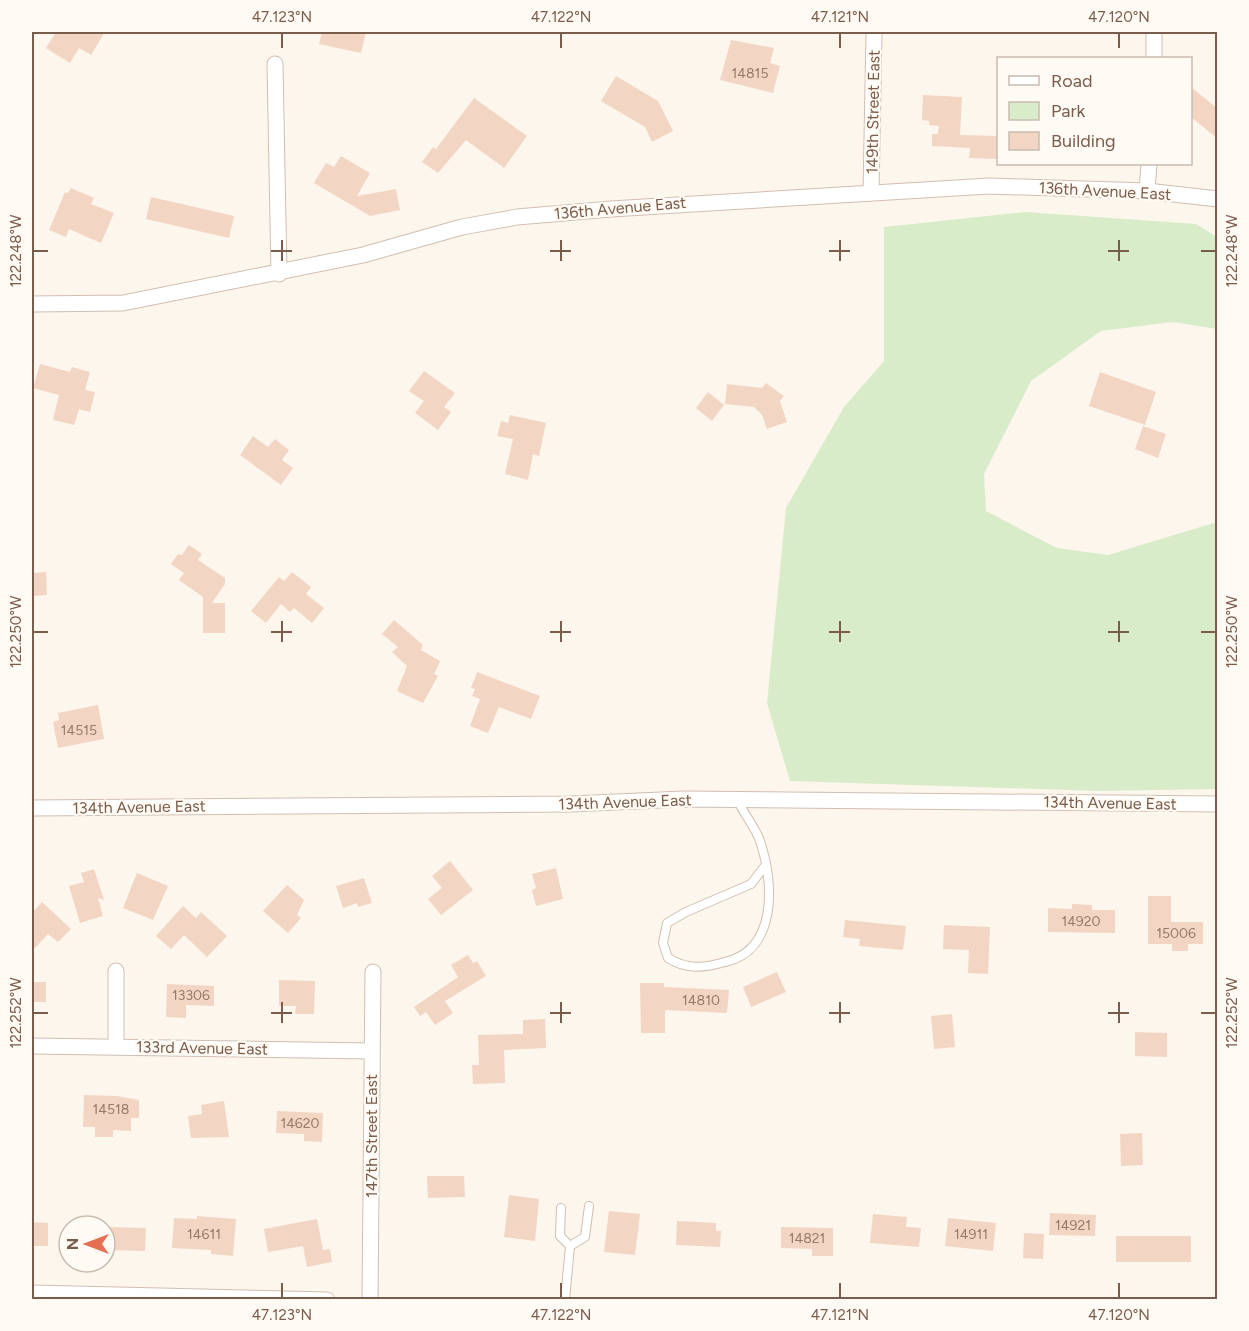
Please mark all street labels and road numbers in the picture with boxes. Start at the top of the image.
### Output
street label: 149th Street East [862,50,884,174]
street label: 136th Avenue East [1038,178,1172,204]
street label: 136th Avenue East [553,193,687,223]
street label: 134th Avenue East [558,790,692,814]
street label: 134th Avenue East [1043,792,1177,814]
street label: 134th Avenue East [72,796,206,818]
street label: 133rd Avenue East [136,1037,268,1059]
street label: 147th Street East [362,1074,381,1198]

